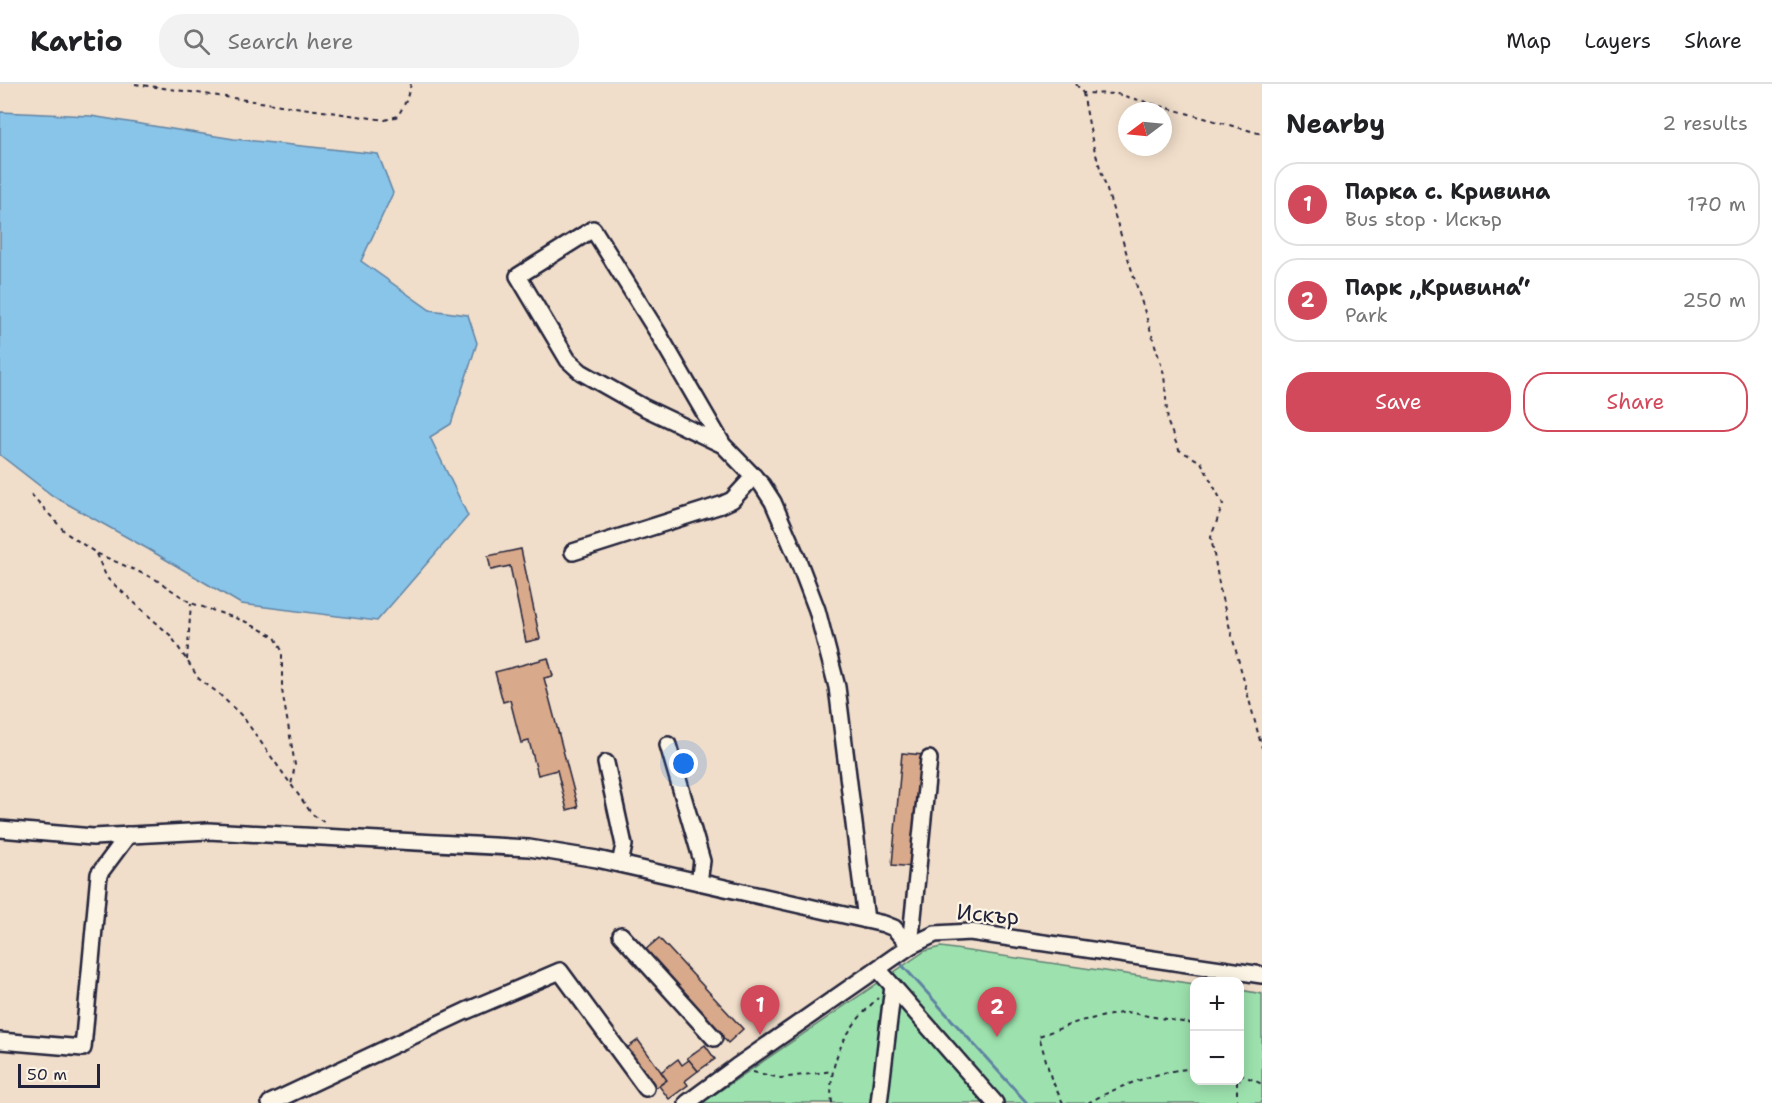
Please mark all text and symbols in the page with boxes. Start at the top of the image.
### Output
search box [159,14,579,68]
text: Kartio [30,22,123,60]
icon: search [180,25,213,58]
text: Search here [228,27,353,56]
text: Map [1506,27,1551,55]
text: Layers [1584,27,1651,55]
text: Share [1684,27,1742,55]
north arrow [1118,102,1172,156]
text: Nearby [1286,106,1385,141]
text: 2 results [1662,110,1748,136]
text: Парка с. Кривина [1345,177,1550,206]
text: 1 [1303,191,1312,217]
text: 170 m [1687,191,1746,217]
text: Bus stop · Искър [1345,206,1502,232]
text: Парк „Кривина“ [1345,273,1530,302]
text: 2 [1301,287,1315,313]
text: 250 m [1682,287,1746,313]
text: Park [1345,302,1388,328]
button: Save [1286,372,1511,432]
button: Share [1523,372,1748,432]
your location [669,749,698,778]
street label: Искър [955,897,1020,932]
map controls [1190,977,1244,1085]
button: + [1190,977,1244,1031]
pin: 1 [740,986,780,1035]
pin: 2 [978,988,1016,1037]
button: − [1190,1031,1244,1085]
scale bar [18,1061,100,1088]
text: 50 m [27,1064,67,1085]

